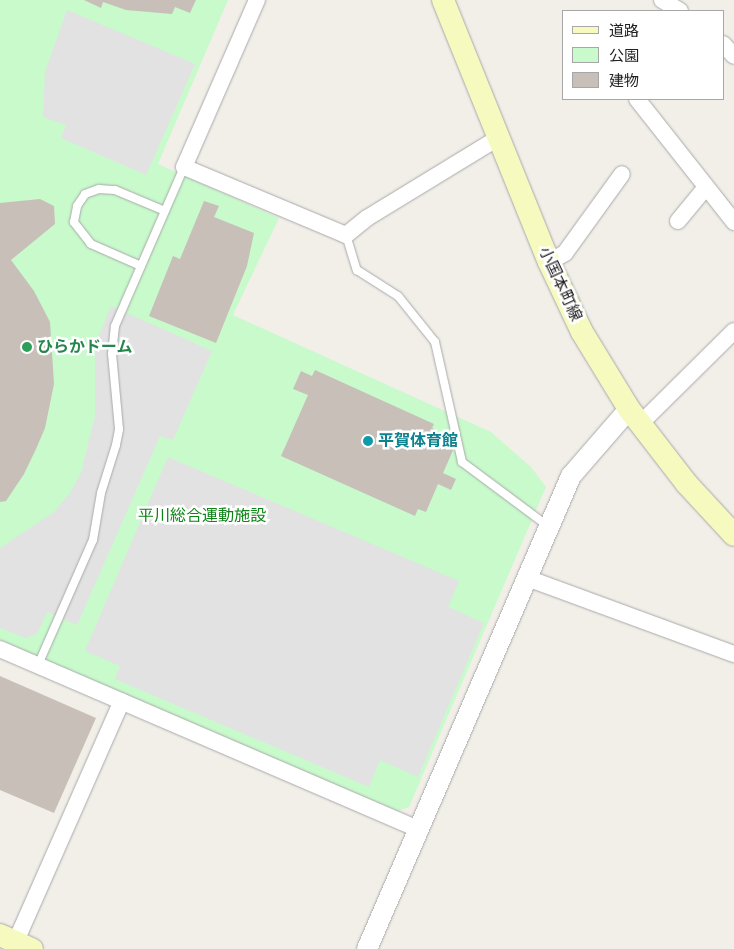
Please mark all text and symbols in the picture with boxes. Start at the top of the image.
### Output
legend [562,10,724,100]
text: 道路 [609,22,639,39]
text: 公園 [609,47,639,64]
text: 建物 [609,72,639,89]
street label: 小国本町線 [534,244,586,324]
place label: ひらかドーム [37,337,133,357]
marker: ひらかドーム [21,341,33,353]
place label: 平賀体育館 [378,431,458,451]
marker: 平賀体育館 [362,435,374,447]
park label: 平川総合運動施設 [138,506,266,526]

